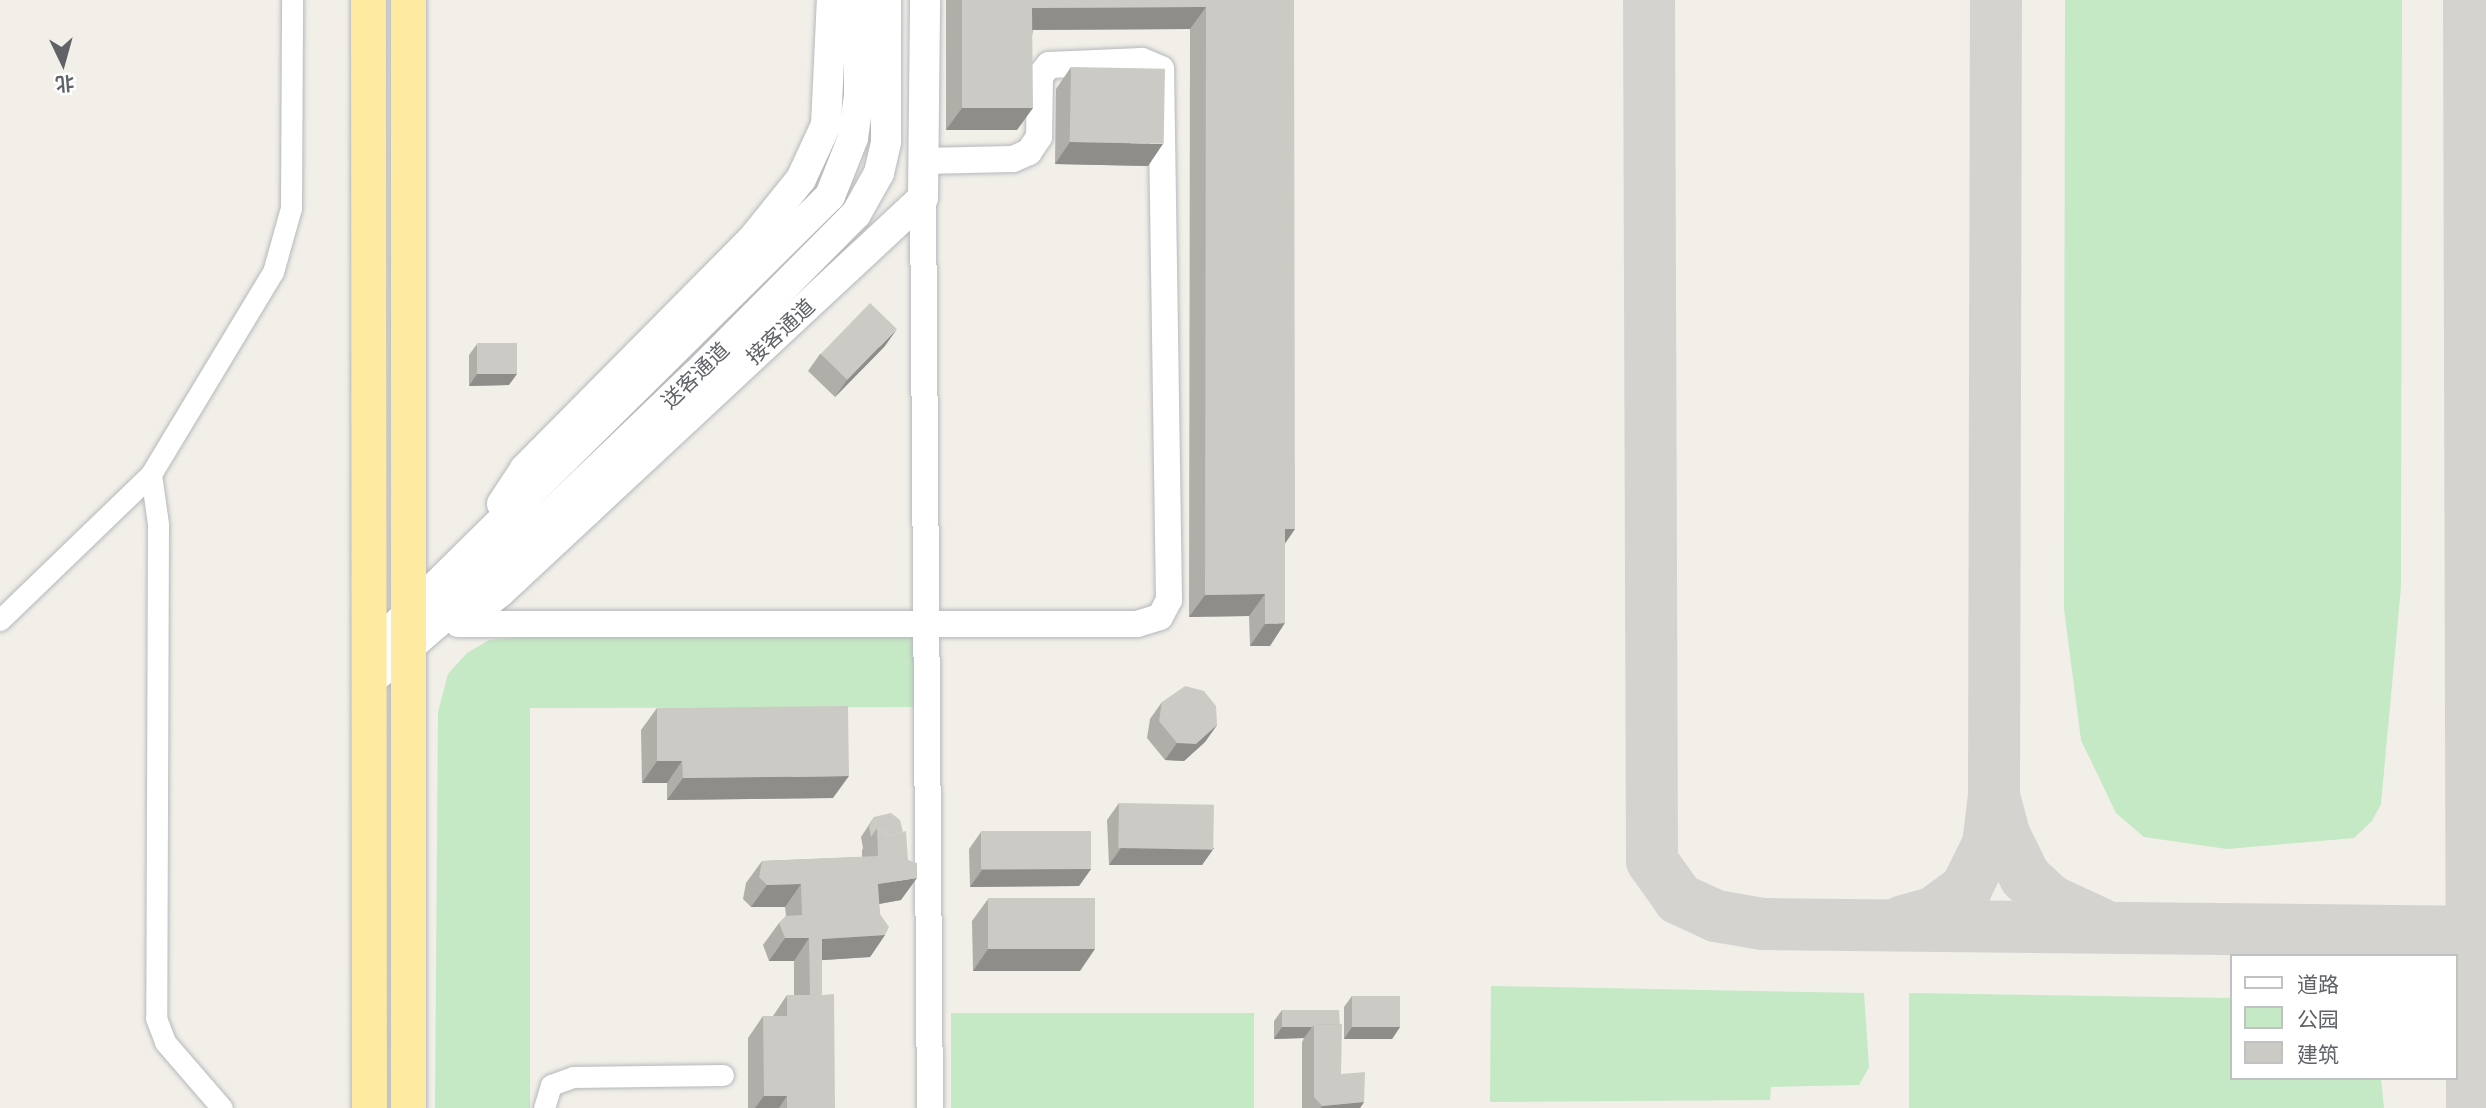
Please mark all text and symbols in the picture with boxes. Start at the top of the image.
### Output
north arrow [28,28,98,98]
text: 北 [54,70,75,98]
street label: 接客通道 [741,293,819,369]
street label: 送客通道 [656,337,734,413]
legend [2230,954,2458,1080]
text: 道路 [2297,970,2339,998]
text: 公园 [2297,1005,2339,1033]
text: 建筑 [2297,1040,2339,1068]

